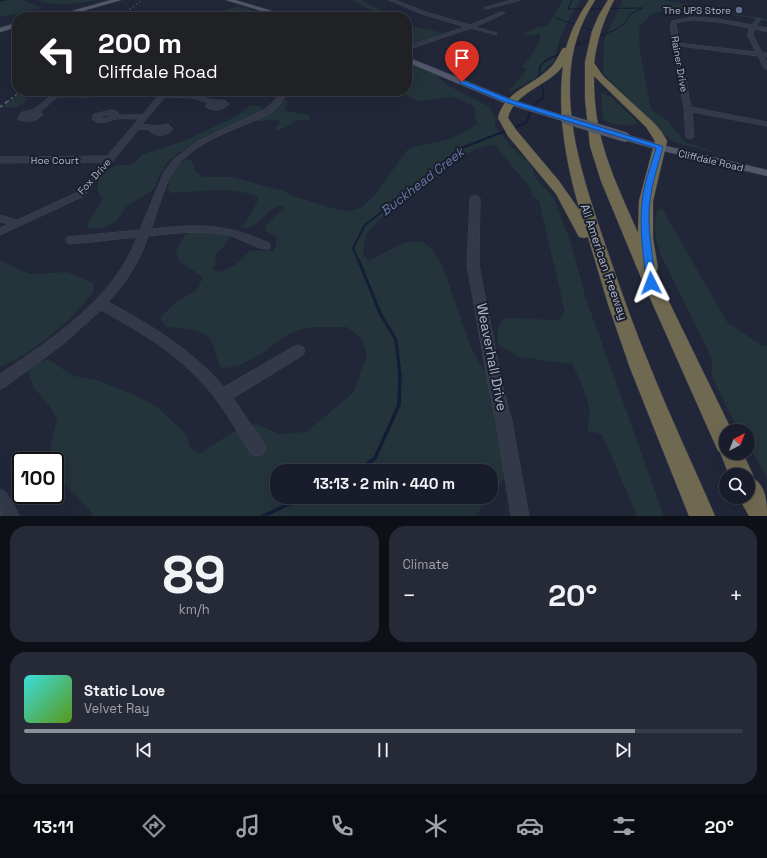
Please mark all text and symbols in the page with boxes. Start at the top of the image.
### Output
place label: The UPS Store [663,4,731,17]
marker: The UPS Store [734,5,744,15]
text: 200 m [98,25,182,61]
icon: left [32,28,84,80]
street label: Rainer Drive [668,35,691,93]
pin [445,41,479,82]
icon: arrive [451,47,473,69]
text: Cliffdale Road [98,60,218,83]
water label: Buckhead Creek [377,142,469,219]
street label: Cliffdale Road [677,147,745,174]
street label: Hoe Court [31,154,80,167]
street label: Fox Drive [75,156,114,197]
street label: All American Freeway [577,202,631,322]
position arrow [630,262,672,304]
street label: Weaverhall Drive [473,302,511,412]
north arrow [719,424,755,460]
map controls [719,424,755,504]
speed limit sign: 100 [12,452,64,504]
button: search [719,468,755,504]
text: 13:13 · 2 min · 440 m [313,474,455,493]
text: 89 [163,542,226,608]
text: Climate [403,556,449,573]
text: 20° [548,576,597,615]
text: − [403,581,416,609]
text: + [729,581,743,609]
text: km/h [179,601,210,618]
text: Static Love [84,681,165,700]
text: Velvet Ray [84,700,149,717]
icon: previous [133,739,155,761]
icon: pause [372,739,394,761]
icon: next [612,739,634,761]
icon: directions [140,812,168,840]
icon: music [234,812,262,840]
icon: phone [328,812,356,840]
icon: climate [422,812,450,840]
icon: car [516,812,544,840]
icon: filters [610,812,638,840]
text: 13:11 [33,815,74,838]
text: 20° [704,815,734,838]

